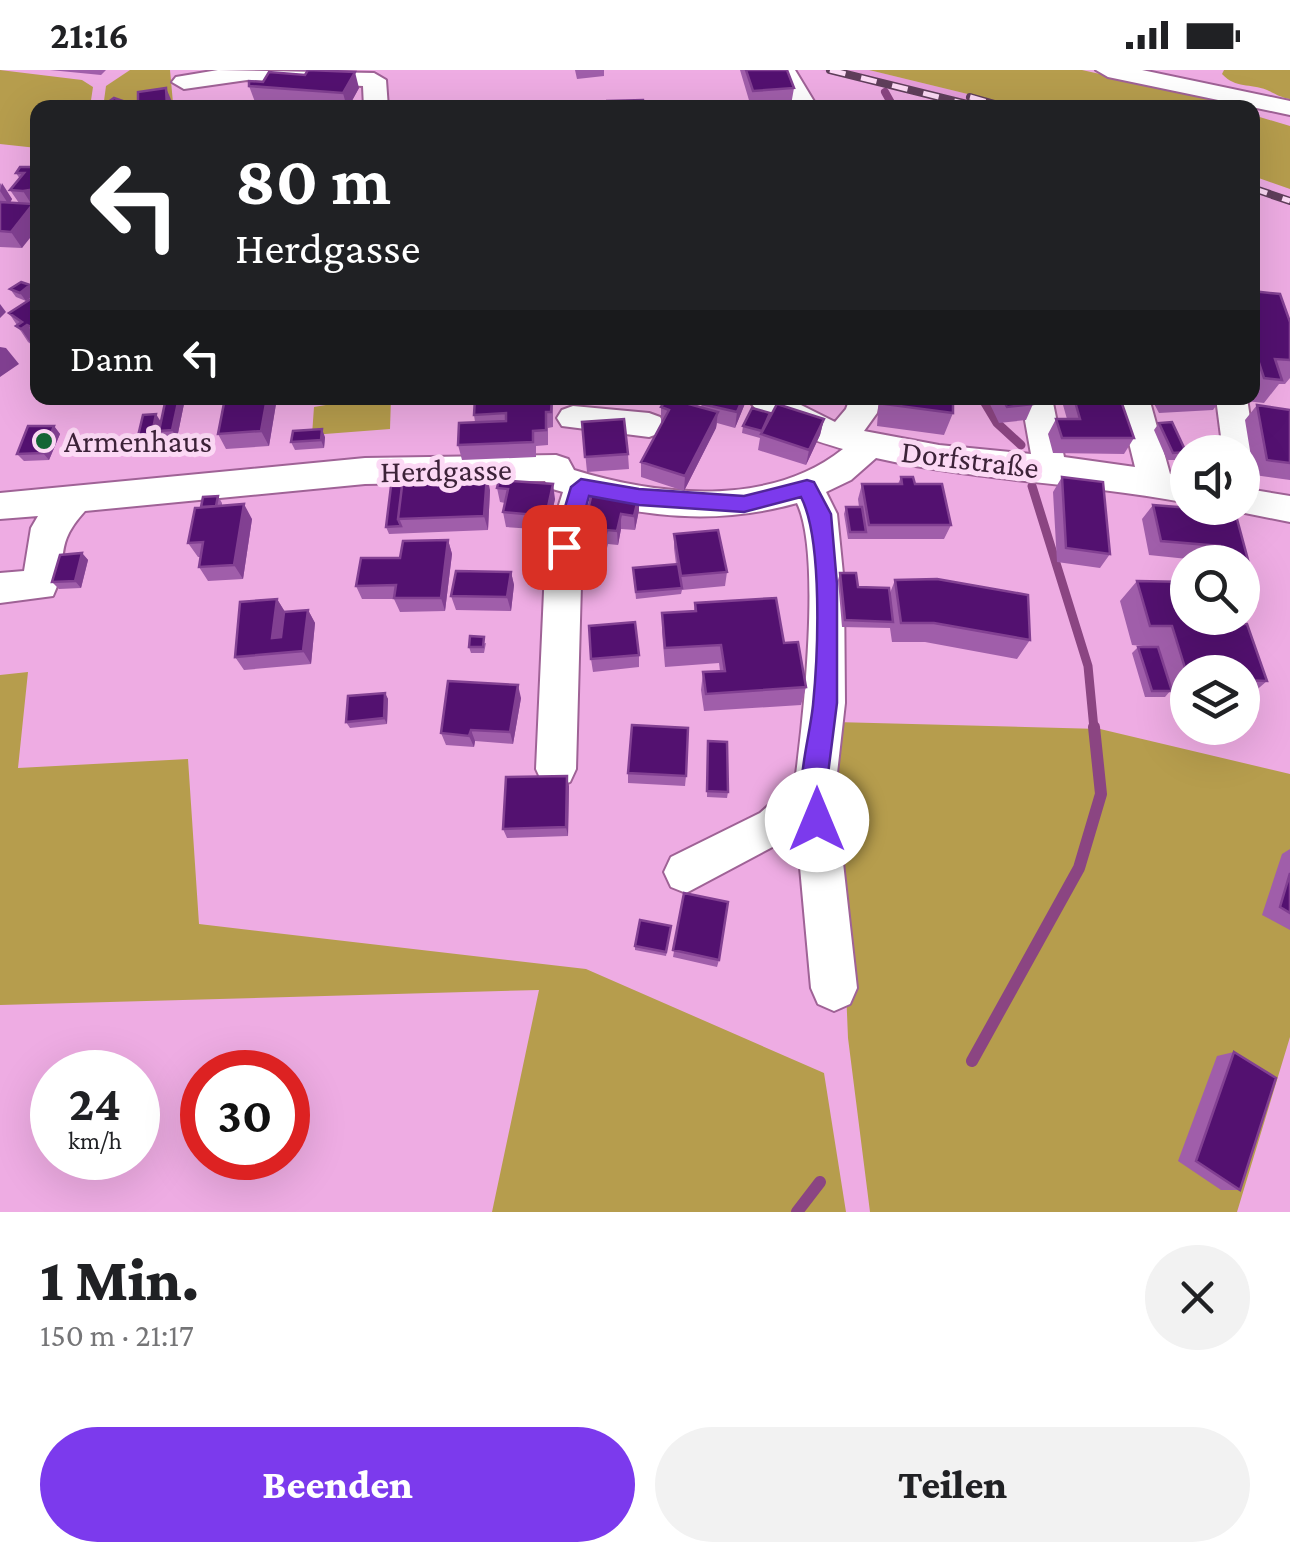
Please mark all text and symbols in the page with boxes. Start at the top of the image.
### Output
text: 21:16 [50,14,129,56]
icon: left [70,140,200,270]
text: 80 m [235,141,391,219]
text: Herdgasse [235,223,421,273]
icon: left [174,330,229,385]
text: Dann [70,337,154,379]
place label: Armenhaus [64,423,212,459]
marker: Armenhaus [33,430,55,452]
street label: Dorfstraße [899,433,1041,485]
map controls [1170,435,1260,745]
button: sound [1170,435,1260,525]
street label: Herdgasse [380,451,512,489]
pin [522,505,607,590]
icon: arrive [537,520,592,575]
button: search [1170,545,1260,635]
button: layers [1170,655,1260,745]
position arrow [765,768,869,872]
speed limit sign: 30 [180,1050,310,1180]
text: 24 [69,1075,121,1131]
text: km/h [68,1127,122,1154]
button: close [1145,1245,1250,1350]
text: 1 Min. [40,1246,199,1313]
text: 150 m · 21:17 [40,1317,194,1353]
button: Beenden [40,1427,635,1542]
button: Teilen [655,1427,1250,1542]

